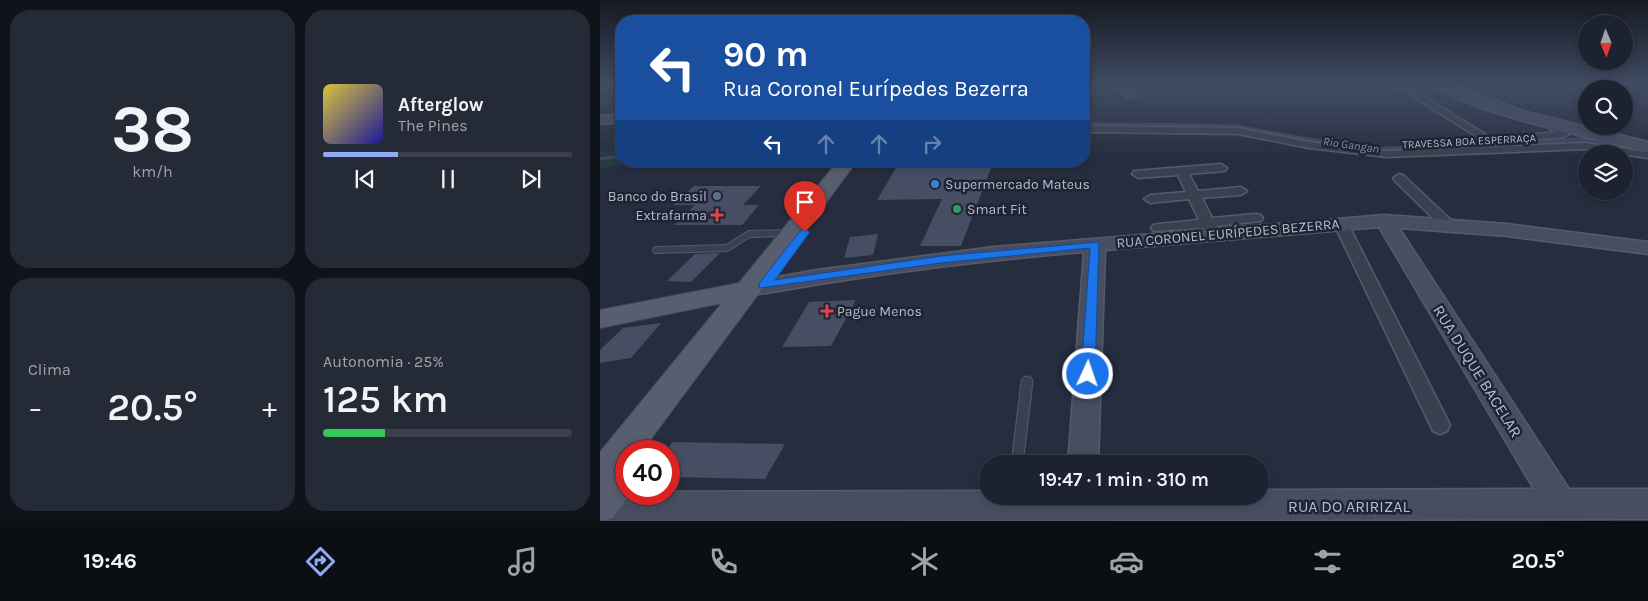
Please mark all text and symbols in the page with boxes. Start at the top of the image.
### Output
north arrow [1578,15,1632,70]
map controls [1578,15,1633,200]
text: 90 m [723,34,809,75]
icon: left [640,35,705,100]
text: Rua Coronel Eurípedes Bezerra [723,76,1029,102]
button: search [1578,80,1633,135]
text: 38 [111,91,194,167]
text: Afterglow [398,94,484,116]
text: The Pines [398,116,468,135]
icon: left [759,130,787,158]
icon: ahead [812,130,840,158]
icon: ahead [865,130,893,158]
icon: right [918,130,946,158]
street label: TRAVESSA BOA ESPERRAÇA [1402,131,1537,151]
water label: Rio Gangan [1322,134,1380,156]
button: layers [1578,145,1633,200]
text: km/h [132,162,173,181]
icon: previous [351,165,379,193]
icon: pause [434,165,462,193]
icon: next [517,165,545,193]
place label: Supermercado Mateus [945,176,1090,193]
marker: Supermercado Mateus [929,178,941,190]
pin [784,181,826,232]
place label: Banco do Brasil [608,188,707,205]
icon: arrive [791,188,819,216]
marker: Banco do Brasil [711,190,723,202]
place label: Smart Fit [967,201,1027,218]
marker: Smart Fit [951,203,963,215]
place label: Extrafarma [636,207,707,224]
marker: Extrafarma [711,209,723,221]
street label: RUA CORONEL EURÍPEDES BEZERRA [1116,214,1340,252]
street label: RUA DUQUE BACELAR [1429,302,1526,441]
place label: Pague Menos [837,303,922,320]
marker: Pague Menos [821,305,833,317]
position arrow [1061,347,1113,399]
text: Autonomia · 25% [323,352,444,371]
text: Clima [28,360,71,379]
text: 125 km [323,377,449,422]
text: 20.5° [107,385,198,430]
text: − [28,391,43,424]
text: + [262,391,277,424]
speed limit sign: 40 [615,440,680,505]
text: 19:47 · 1 min · 310 m [1039,469,1209,491]
street label: RUA DO ARIRIZAL [1288,497,1410,516]
icon: directions [303,544,338,579]
icon: music [505,544,540,579]
icon: phone [706,544,741,579]
icon: climate [907,544,942,579]
icon: car [1109,544,1144,579]
icon: filters [1310,544,1345,579]
text: 19:46 [83,548,137,574]
text: 20.5° [1511,548,1565,574]

